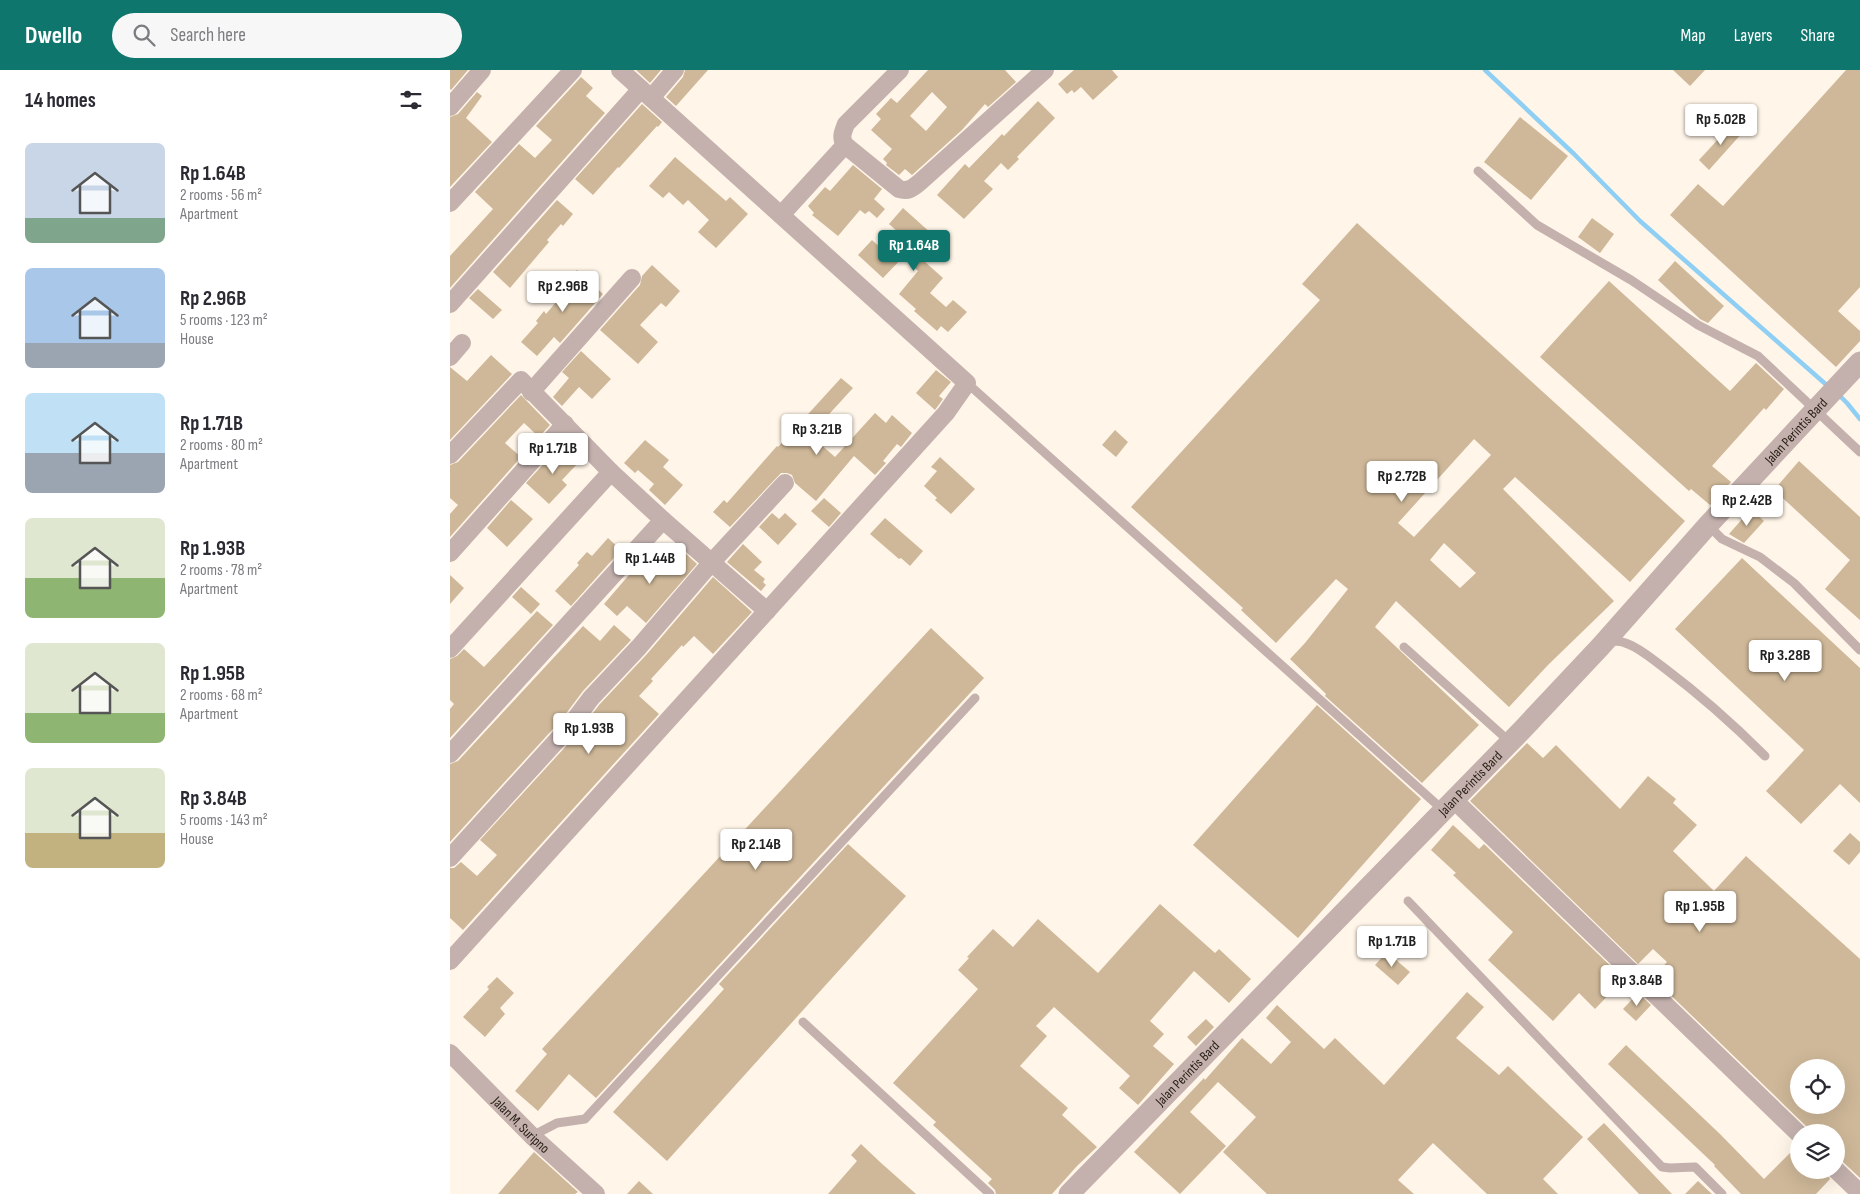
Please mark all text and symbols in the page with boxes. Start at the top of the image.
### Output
search box [112,13,462,58]
text: Dwello [25,21,82,50]
icon: search [130,21,158,49]
text: Search here [170,24,246,47]
text: Map [1681,25,1706,46]
text: Layers [1734,25,1773,46]
text: Share [1801,25,1835,46]
icon: filters [397,86,425,114]
text: 14 homes [25,88,96,113]
pin: Rp 5.02B [1669,104,1773,146]
text: Rp 5.02B [1696,110,1746,129]
text: Rp 1.64B [180,161,246,186]
icon: home [65,163,125,223]
text: 2 rooms · 56 m² [180,186,262,205]
text: Apartment [180,205,238,224]
pin: Rp 1.64B [862,230,966,272]
text: Rp 1.64B [889,236,939,255]
pin: Rp 2.96B [511,270,615,313]
text: Rp 2.96B [538,277,588,296]
text: Rp 2.96B [180,286,246,311]
icon: home [65,288,125,348]
text: 5 rooms · 123 m² [180,311,268,330]
text: House [180,330,214,349]
street label: Jalan Perintis Bard [1760,394,1831,468]
text: Rp 1.71B [180,411,243,436]
icon: home [65,413,125,473]
pin: Rp 3.21B [765,414,869,456]
text: Rp 3.21B [792,420,842,439]
pin: Rp 1.71B [501,432,605,475]
text: 2 rooms · 80 m² [180,436,263,455]
text: Rp 1.71B [529,439,577,458]
text: Apartment [180,455,238,474]
pin: Rp 2.72B [1350,460,1454,503]
text: Rp 2.72B [1378,467,1426,486]
pin: Rp 2.42B [1695,484,1799,527]
text: Rp 2.42B [1722,491,1772,510]
text: Rp 1.93B [180,536,245,561]
icon: home [65,538,125,598]
pin: Rp 1.44B [598,542,702,585]
text: Rp 1.44B [625,549,675,568]
text: 2 rooms · 78 m² [180,561,262,580]
text: Apartment [180,580,238,599]
pin: Rp 3.28B [1733,640,1837,682]
text: Rp 3.28B [1760,646,1810,665]
text: Rp 1.95B [180,661,245,686]
icon: home [65,663,125,723]
text: 2 rooms · 68 m² [180,686,263,705]
text: Apartment [180,705,238,724]
pin: Rp 1.93B [537,712,641,755]
text: Rp 1.93B [564,719,614,738]
street label: Jalan Perintis Bard [1434,747,1506,820]
text: Rp 3.84B [180,786,247,811]
icon: home [65,788,125,848]
text: 5 rooms · 143 m² [180,811,268,830]
pin: Rp 2.14B [704,828,808,871]
text: House [180,830,214,849]
text: Rp 2.14B [731,835,781,854]
pin: Rp 1.95B [1648,890,1752,933]
text: Rp 1.95B [1675,897,1725,916]
pin: Rp 1.71B [1340,926,1444,968]
text: Rp 1.71B [1368,932,1416,951]
pin: Rp 3.84B [1585,964,1689,1007]
text: Rp 3.84B [1612,971,1662,990]
street label: Jalan Perintis Bard [1151,1037,1223,1110]
map controls [1790,1059,1845,1179]
button: locate [1790,1059,1845,1114]
street label: Jalan M. Suripno [488,1092,554,1157]
button: layers [1790,1124,1845,1179]

